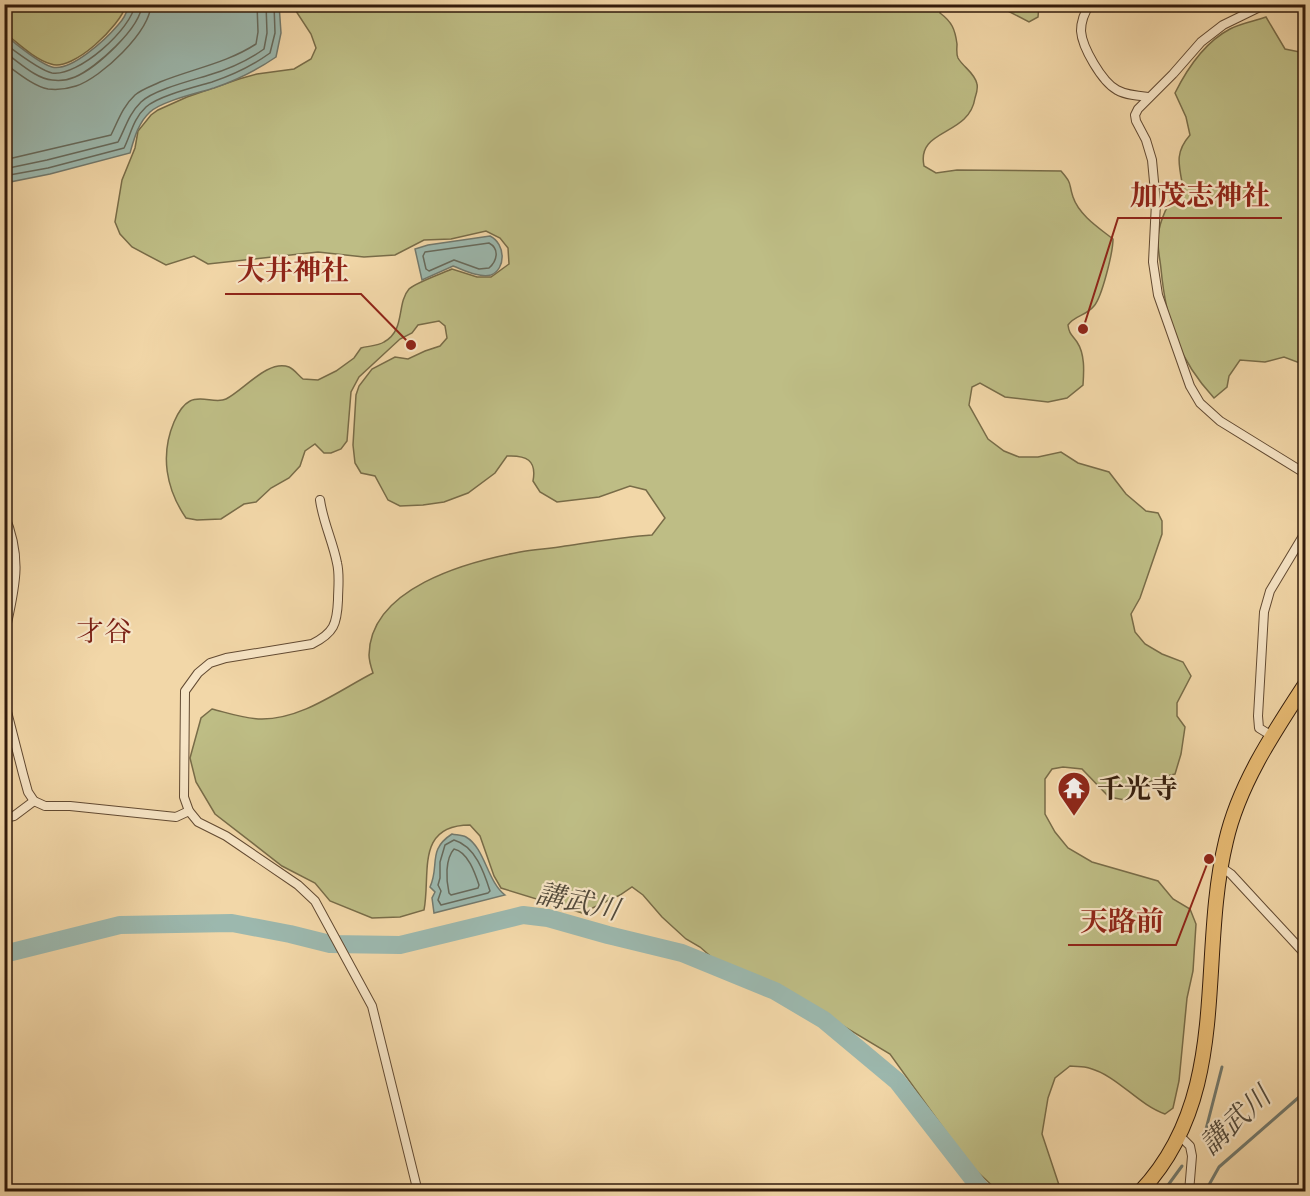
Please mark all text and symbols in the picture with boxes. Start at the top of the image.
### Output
callout: 加茂志神社 [1118,172,1282,218]
text: 加茂志神社 [1130,177,1270,213]
callout: 大井神社 [225,248,361,294]
text: 大井神社 [237,252,349,288]
district label: 才谷 [76,613,132,649]
temple icon: 千光寺 [1056,770,1092,817]
place label: 千光寺 [1097,771,1178,806]
water label: 講武川 [533,875,626,928]
callout: 天路前 [1068,899,1176,945]
text: 天路前 [1080,903,1164,939]
water label: 講武川 [1192,1076,1280,1162]

